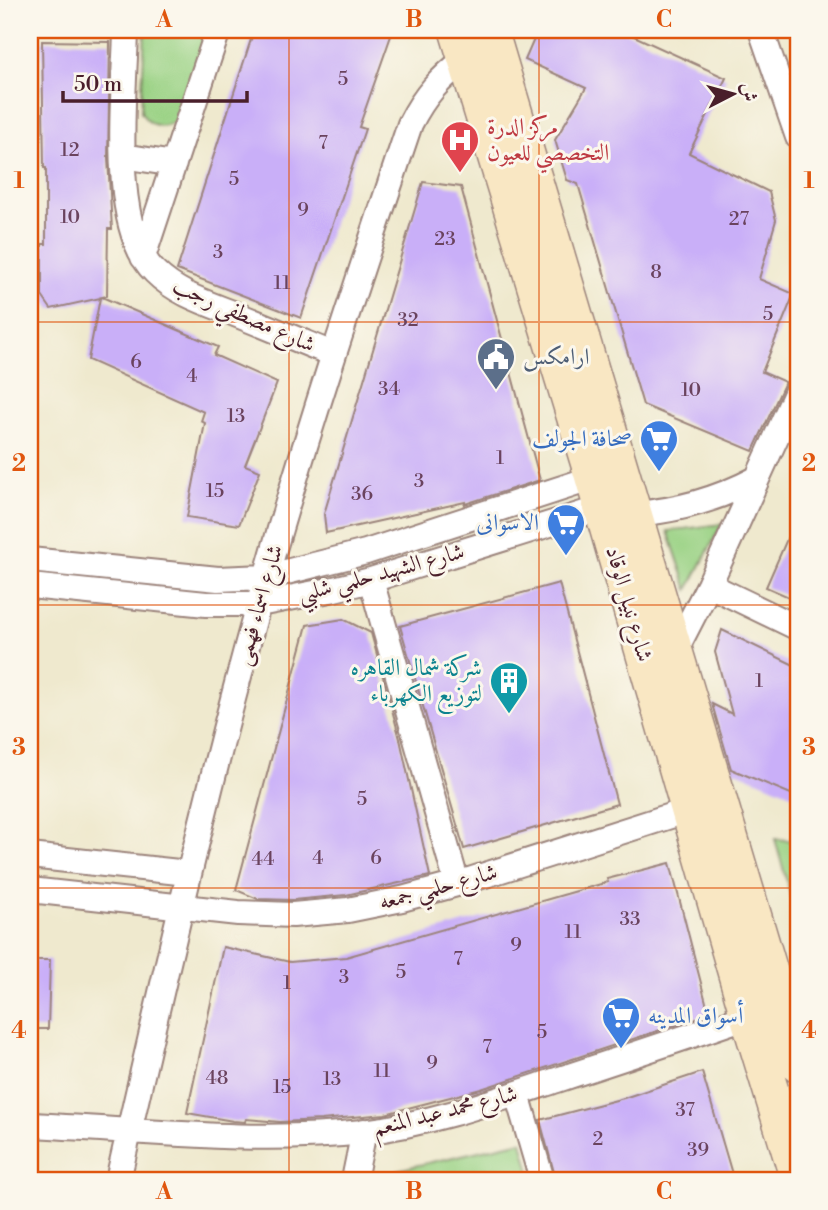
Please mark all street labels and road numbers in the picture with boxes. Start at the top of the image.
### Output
street label: شارع مصطفي رجب [165,271,320,366]
street label: شارع الشهيد حلمي شلبي [295,537,469,615]
street label: شارع اسماء فهمى [228,541,294,670]
street label: شارع نبيل الوقاد [594,543,659,666]
street label: شارع حلمي جمعه [376,858,502,923]
street label: شارع محمد عبد المنعم [370,1079,522,1149]

